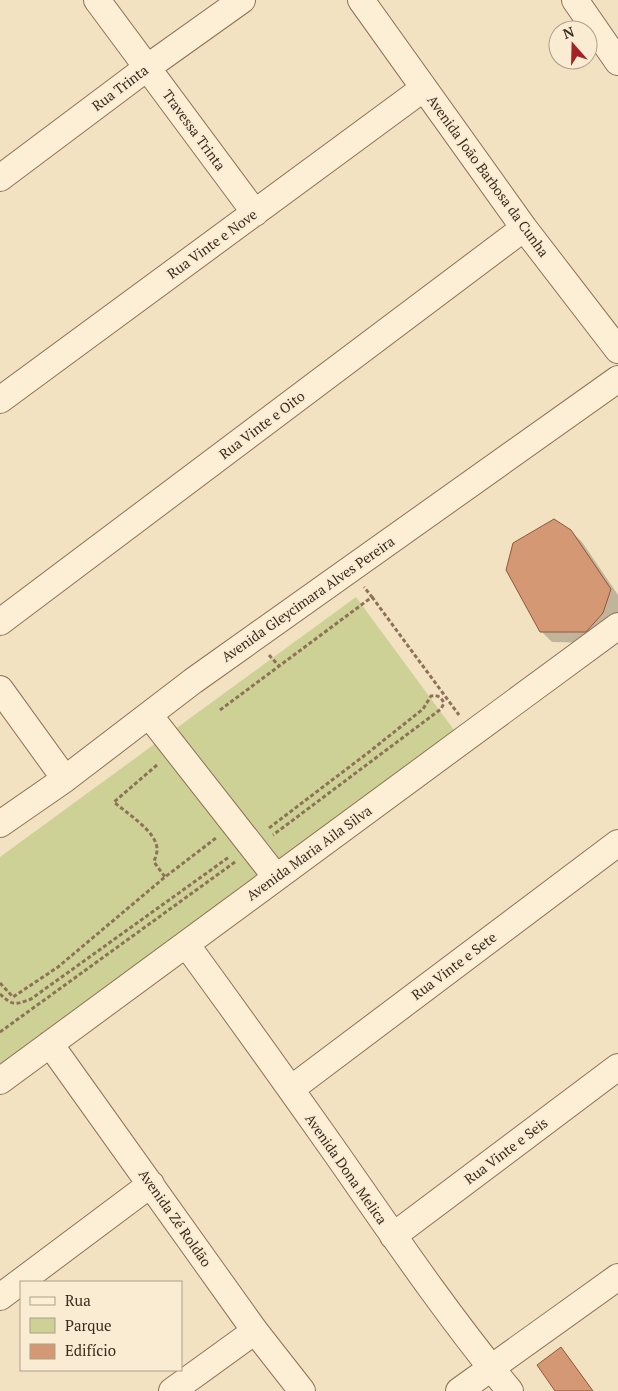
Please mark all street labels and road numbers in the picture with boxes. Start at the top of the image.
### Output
street label: Rua Trinta [88,60,152,115]
street label: Travessa Trinta [159,85,230,174]
street label: Avenida João Barbosa da Cunha [423,91,554,260]
street label: Rua Vinte e Nove [163,205,261,283]
street label: Rua Vinte e Oito [215,386,309,463]
street label: Avenida Gleycimara Alves Pereira [217,531,398,666]
street label: Avenida Maria Aila Silva [242,801,375,905]
street label: Rua Vinte e Sete [407,927,500,1004]
street label: Avenida Dona Melica [301,1110,392,1228]
street label: Rua Vinte e Seis [460,1113,551,1188]
street label: Avenida Zé Roldão [135,1165,216,1270]

